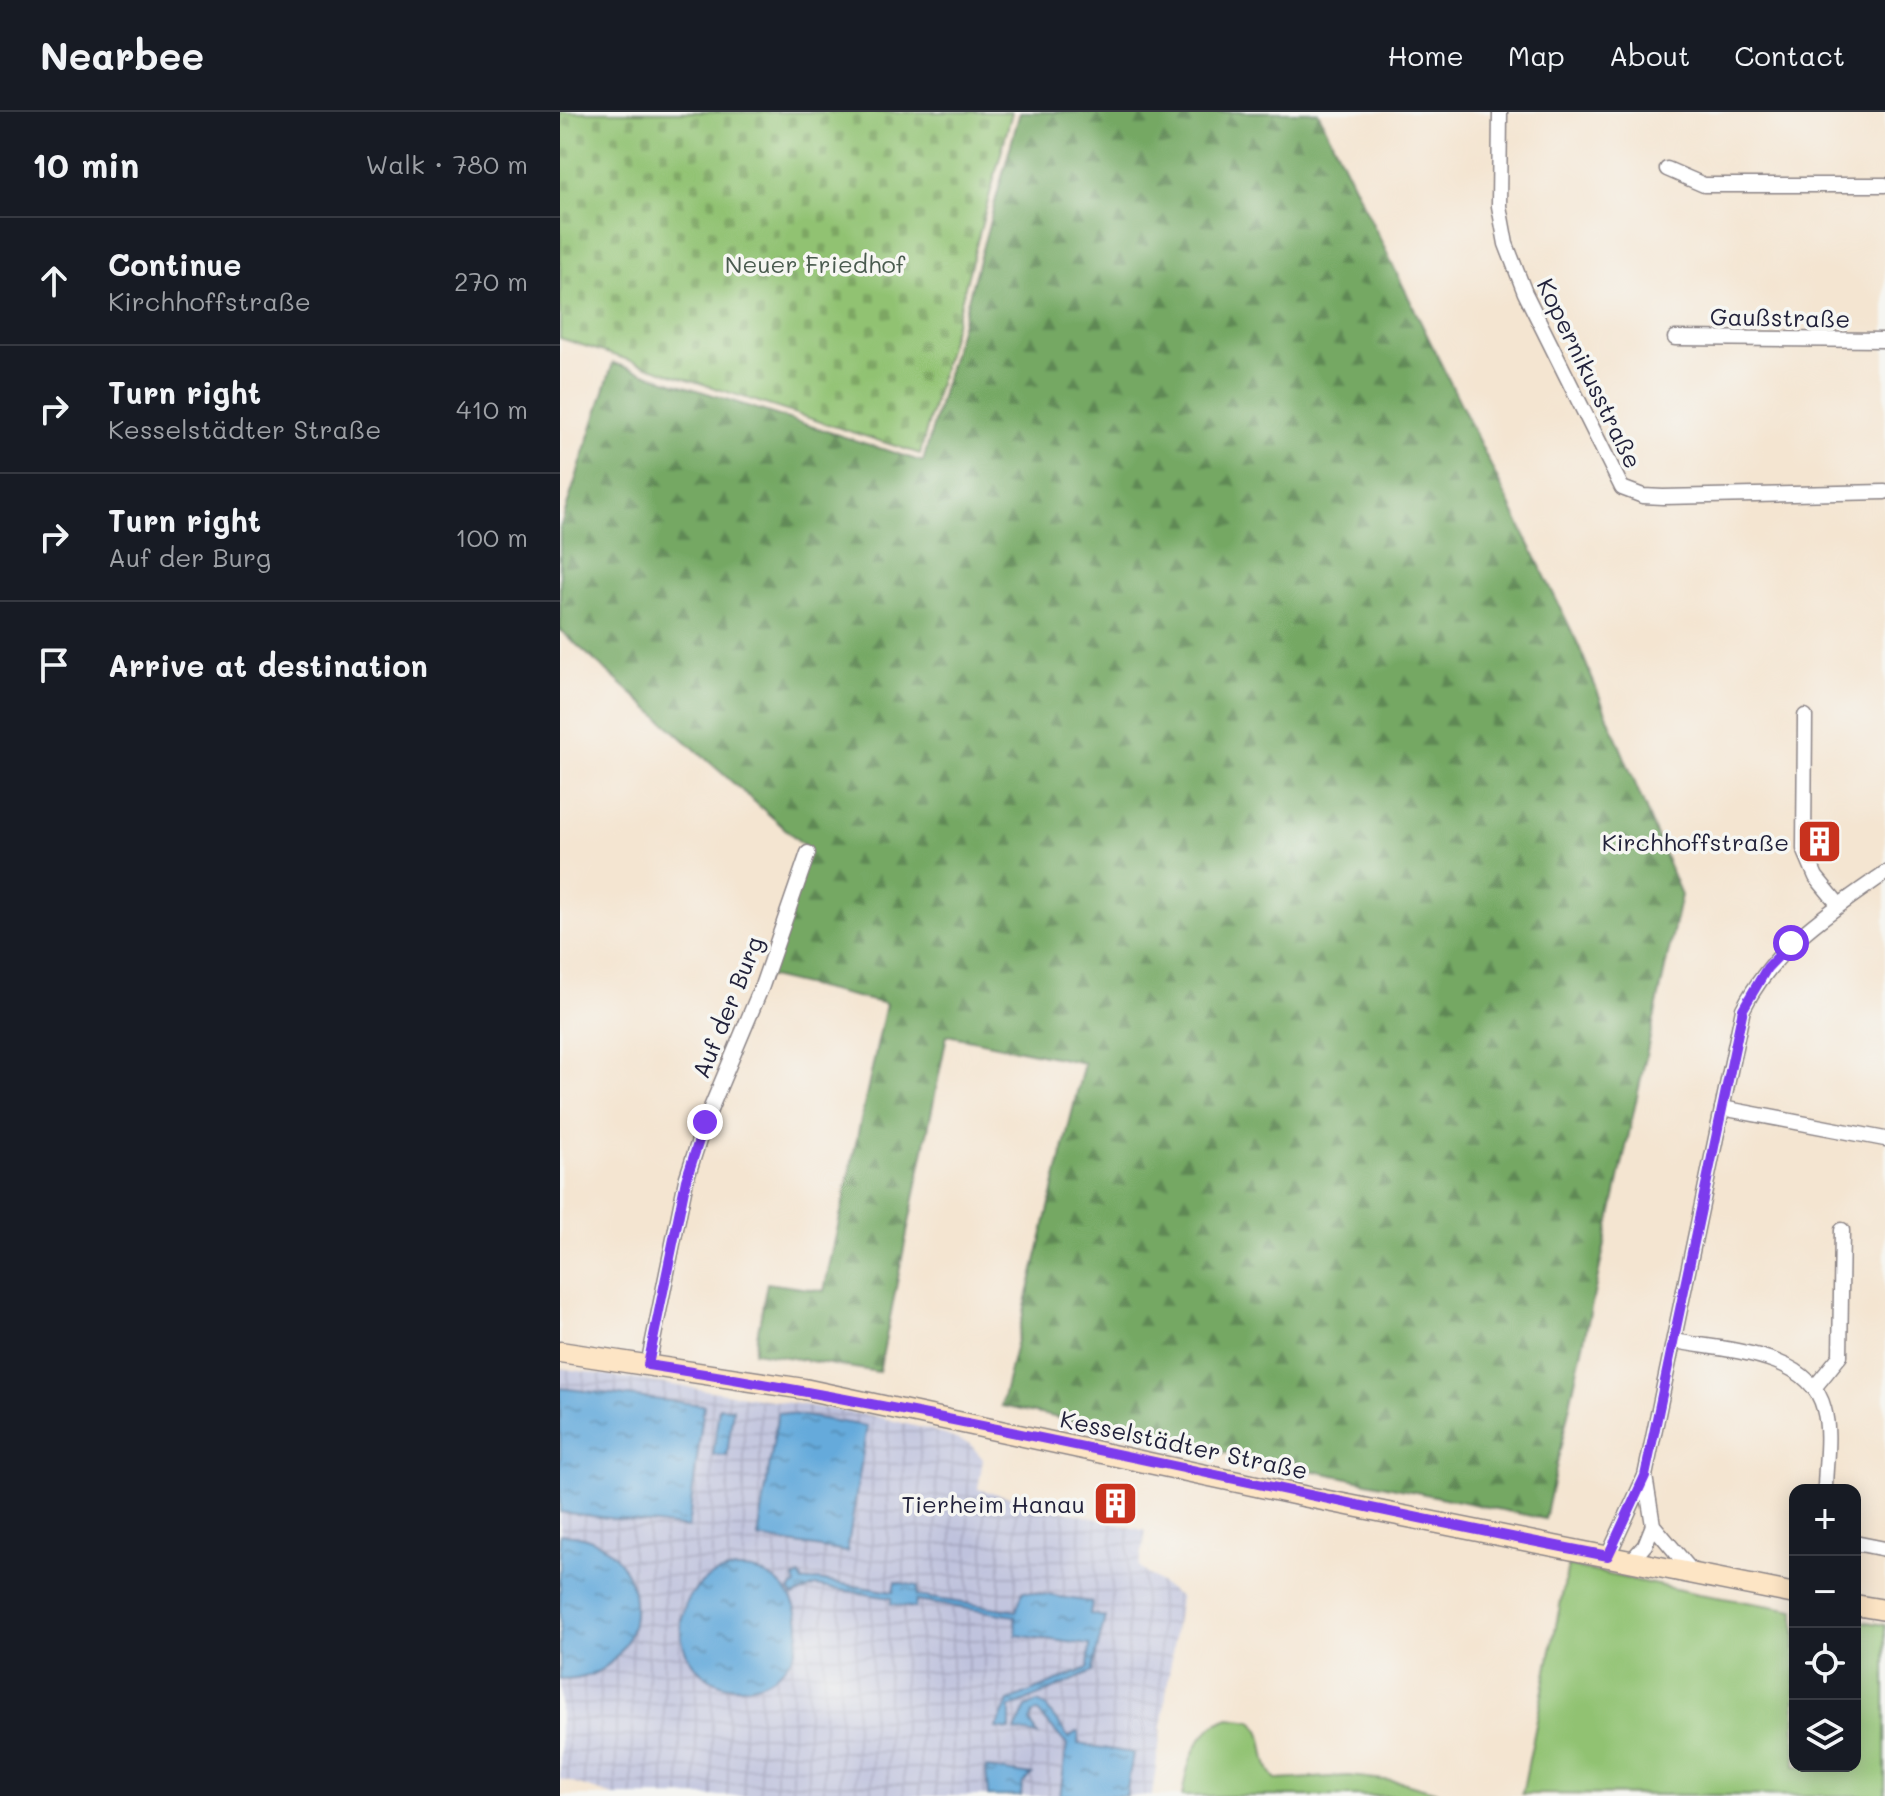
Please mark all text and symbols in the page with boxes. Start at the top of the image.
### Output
text: Nearbee [40,30,204,80]
text: Home [1388,37,1464,73]
text: Map [1508,37,1565,73]
text: About [1609,37,1690,73]
text: Contact [1734,37,1845,73]
text: 10 min [32,142,139,187]
text: Walk · 780 m [365,147,528,181]
text: Continue [108,244,241,284]
park label: Neuer Friedhof [725,248,906,279]
icon: ahead [32,259,76,303]
text: 270 m [454,264,528,298]
street label: Kopernikusstraße [1530,273,1650,473]
text: Kirchhoffstraße [108,284,311,318]
street label: Gaußstraße [1710,300,1850,334]
text: Turn right [108,372,261,412]
icon: right [32,387,76,431]
text: 410 m [456,392,528,426]
text: Kesselstädter Straße [108,412,381,446]
text: Turn right [108,500,261,540]
icon: right [32,515,76,559]
text: 100 m [455,520,528,554]
text: Auf der Burg [108,540,271,574]
icon: arrive [32,643,76,687]
text: Arrive at destination [108,645,428,685]
building icon: Kirchhoffstraße [1796,817,1844,865]
place label: Kirchhoffstraße [1602,826,1789,857]
route start [1773,925,1809,961]
street label: Auf der Burg [684,931,770,1083]
route end [687,1104,723,1140]
street label: Kesselstädter Straße [1057,1403,1311,1485]
building icon: Tierheim Hanau [1092,1479,1140,1527]
map controls [1789,1484,1861,1772]
button: + [1789,1484,1861,1556]
place label: Tierheim Hanau [901,1488,1085,1519]
button: − [1789,1556,1861,1628]
button: locate [1789,1628,1861,1700]
button: layers [1789,1700,1861,1772]

